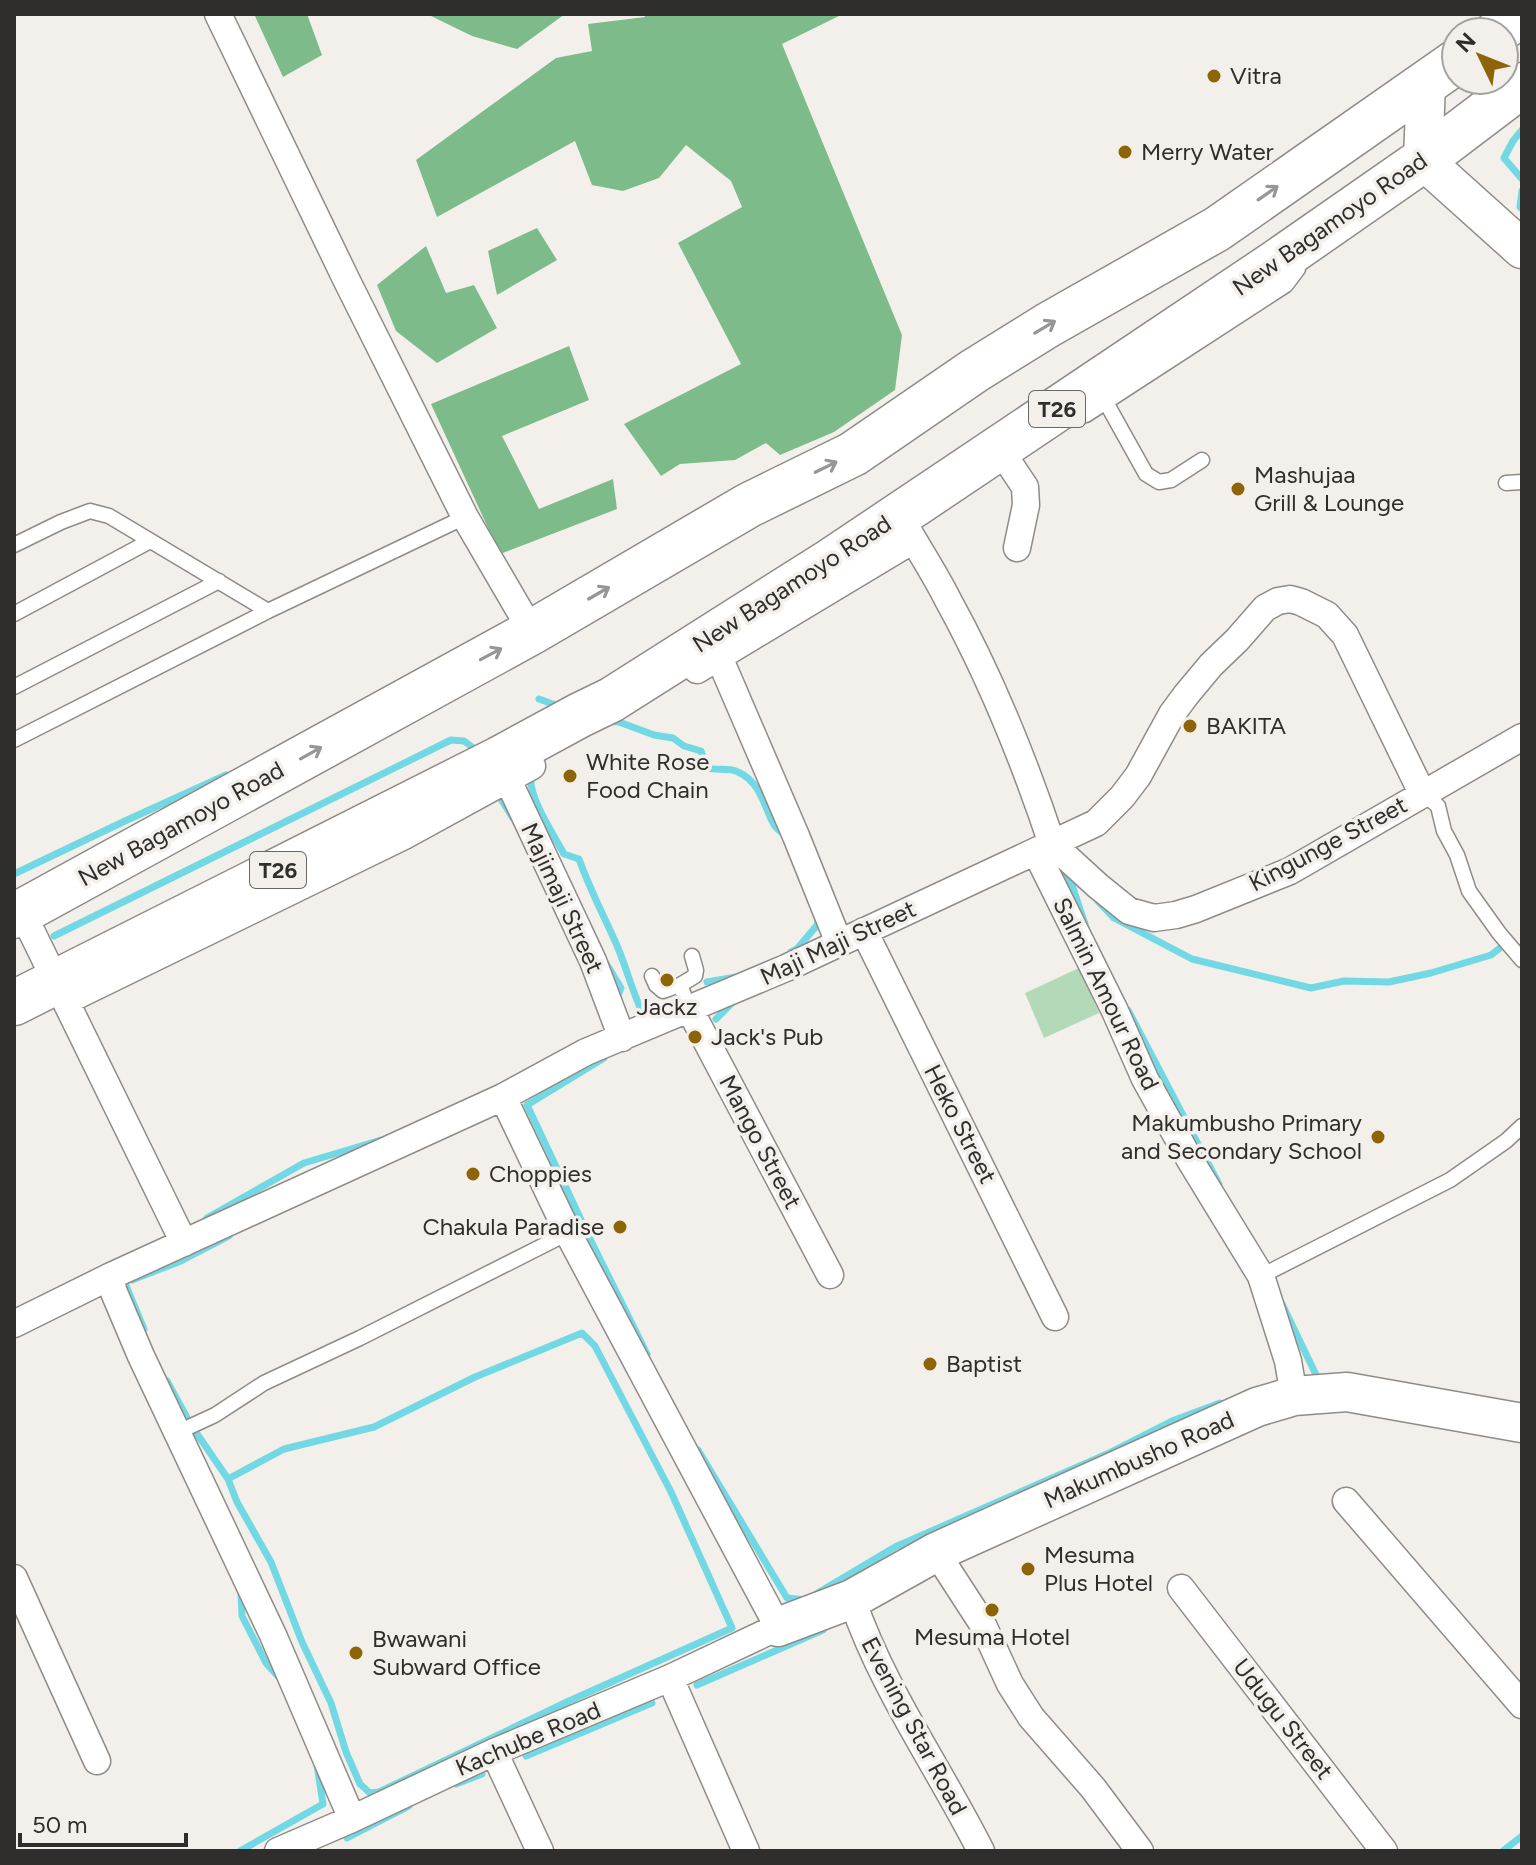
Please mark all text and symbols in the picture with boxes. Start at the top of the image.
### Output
north arrow [1440,16,1520,96]
text: N [1450,27,1481,58]
place label: Vitra [1230,61,1282,90]
marker: Vitra [1205,67,1223,85]
place label: Merry Water [1141,137,1274,166]
marker: Merry Water [1116,143,1134,161]
street label: New Bagamoyo Road [1227,146,1433,302]
one-way arrow [1256,185,1278,201]
one-way arrow [1033,319,1056,335]
road number: T26 [1029,391,1085,427]
one-way arrow [814,459,838,474]
place label: Mashujaa Grill & Lounge [1254,460,1404,517]
marker: Mashujaa Grill & Lounge [1229,480,1247,498]
street label: New Bagamoyo Road [687,509,896,659]
one-way arrow [587,585,610,601]
one-way arrow [479,646,503,661]
place label: BAKITA [1206,711,1287,740]
marker: BAKITA [1181,717,1199,735]
one-way arrow [299,744,322,760]
place label: White Rose Food Chain [586,747,709,804]
street label: New Bagamoyo Road [73,755,289,892]
marker: White Rose Food Chain [561,767,579,785]
street label: Kingunge Street [1244,790,1412,897]
street label: Majimaji Street [515,818,610,978]
road number: T26 [250,852,306,888]
street label: Salmin Amour Road [1047,893,1166,1095]
street label: Maji Maji Street [755,894,920,991]
marker: Jackz [658,971,676,989]
place label: Jackz [636,992,698,1021]
place label: Jack's Pub [711,1022,823,1051]
marker: Jack's Pub [686,1028,704,1046]
street label: Heko Street [918,1059,1003,1188]
street label: Mango Street [713,1070,808,1214]
place label: Makumbusho Primary and Secondary School [1121,1108,1362,1165]
marker: Makumbusho Primary and Secondary School [1369,1128,1387,1146]
place label: Choppies [489,1159,592,1188]
marker: Choppies [464,1165,482,1183]
place label: Chakula Paradise [422,1212,604,1241]
marker: Chakula Paradise [611,1218,629,1236]
place label: Baptist [946,1349,1022,1378]
marker: Baptist [921,1355,939,1373]
street label: Makumbusho Road [1039,1405,1238,1515]
place label: Mesuma Plus Hotel [1044,1540,1153,1597]
marker: Mesuma Plus Hotel [1019,1560,1037,1578]
marker: Mesuma Hotel [983,1601,1001,1619]
place label: Mesuma Hotel [914,1622,1070,1651]
place label: Bwawani Subward Office [372,1624,541,1681]
street label: Evening Star Road [855,1632,974,1820]
marker: Bwawani Subward Office [347,1644,365,1662]
street label: Udugu Street [1227,1653,1339,1785]
street label: Kachube Road [451,1695,605,1782]
scale bar [20,1797,186,1847]
text: 50 m [32,1810,88,1839]

